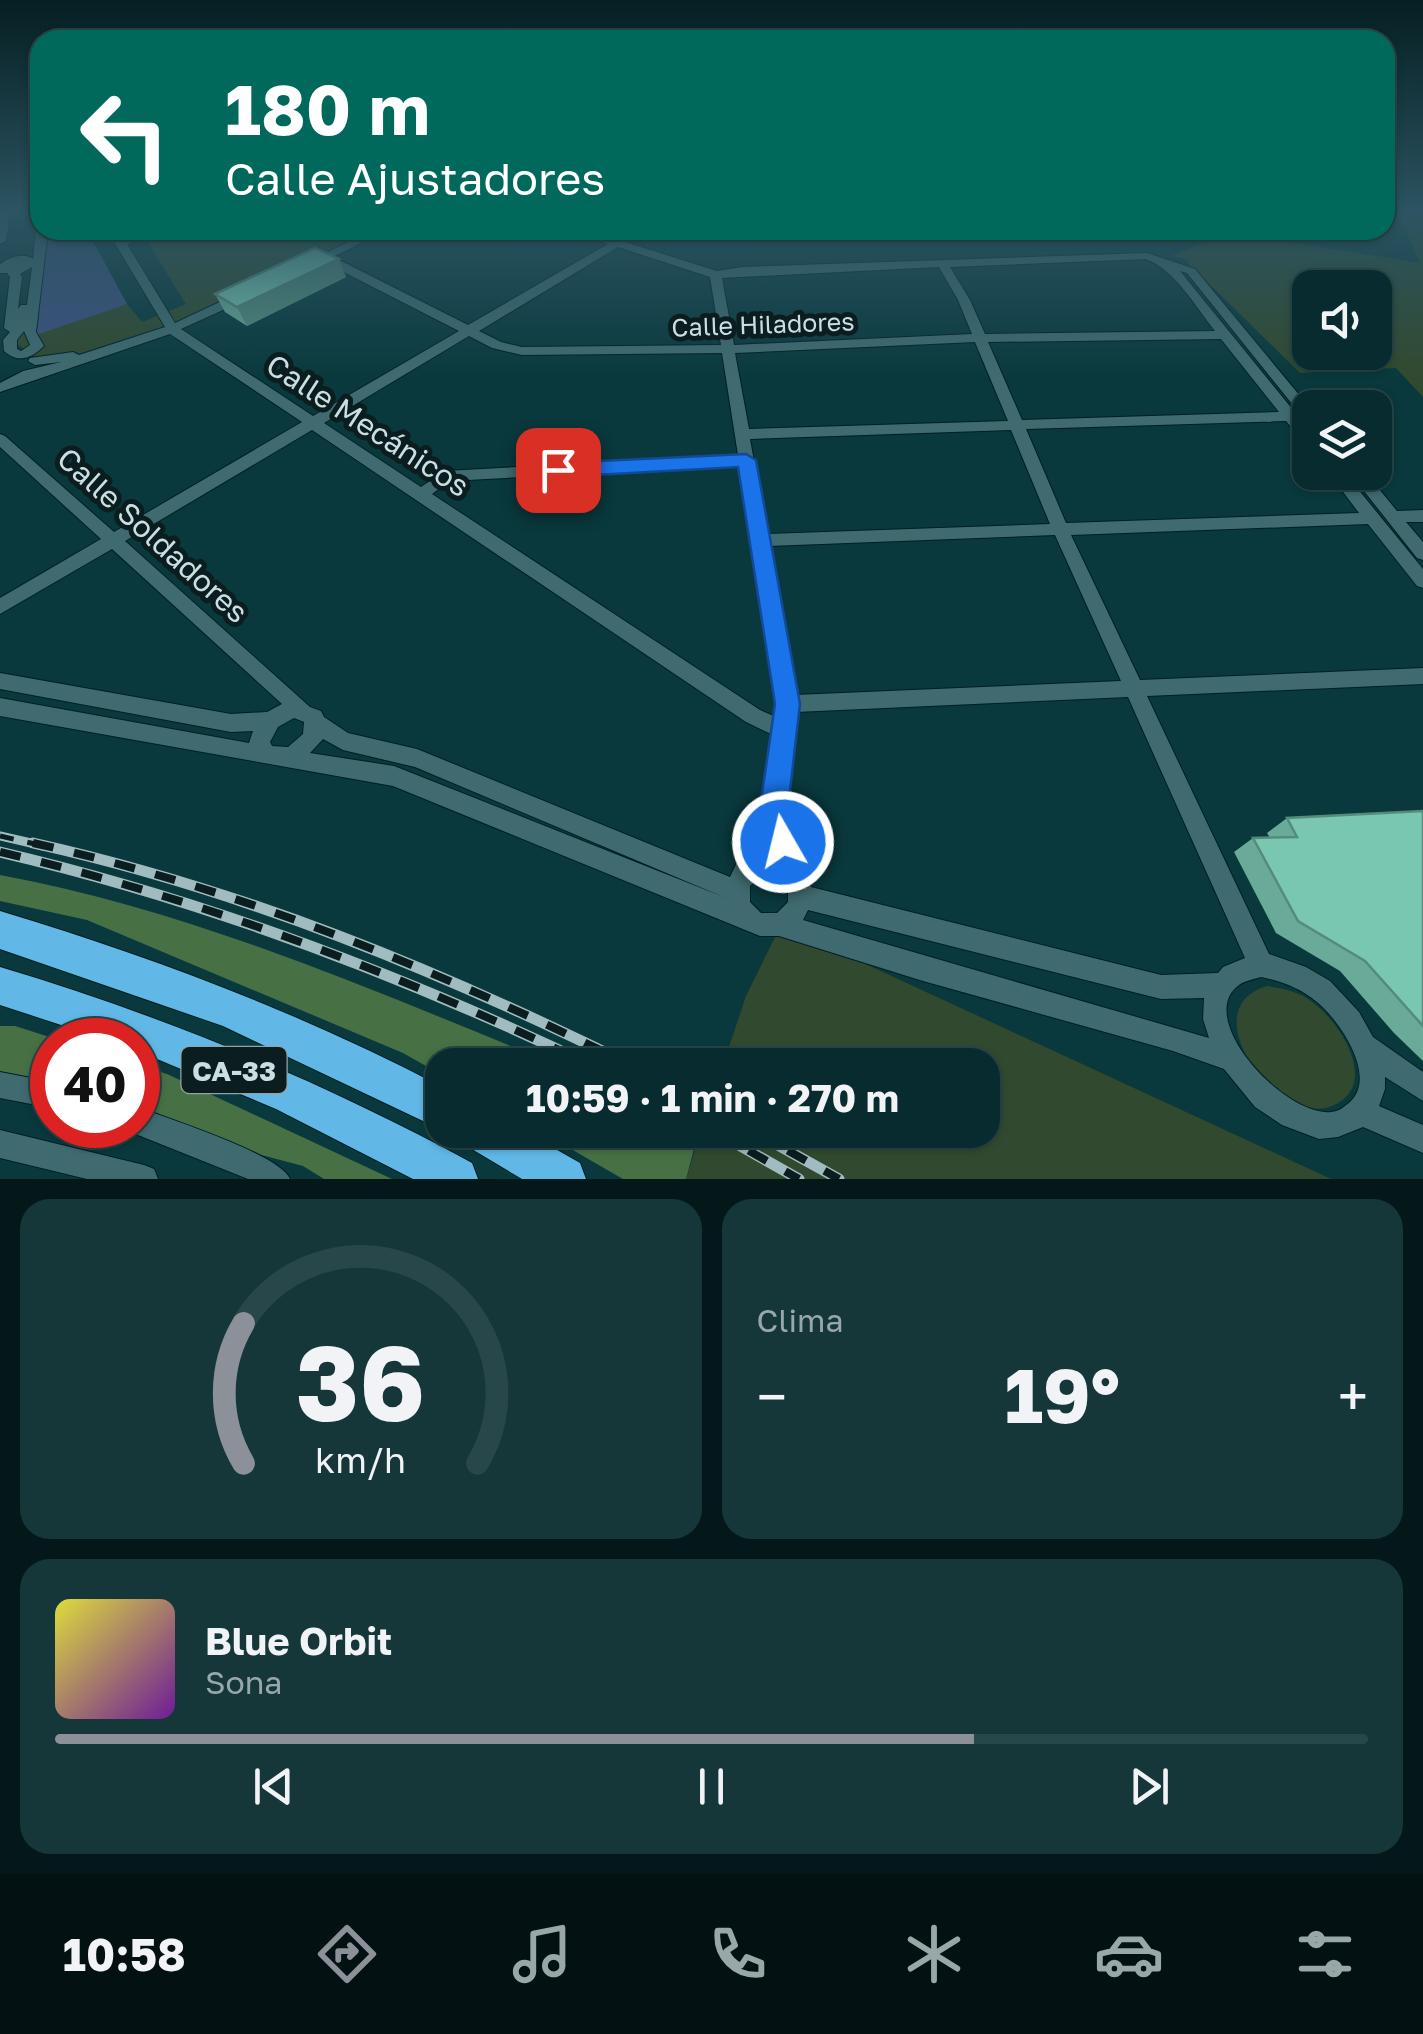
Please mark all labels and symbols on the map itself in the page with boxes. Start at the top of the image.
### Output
street label: Calle Hiladores [671,305,855,343]
street label: Calle Mecánicos [260,346,476,504]
pin [516,428,601,513]
street label: Calle Soldadores [50,440,256,630]
position arrow [731,790,835,894]
speed limit sign: 40 [30,1018,160,1148]
road number: CA-33 [182,1047,286,1093]

